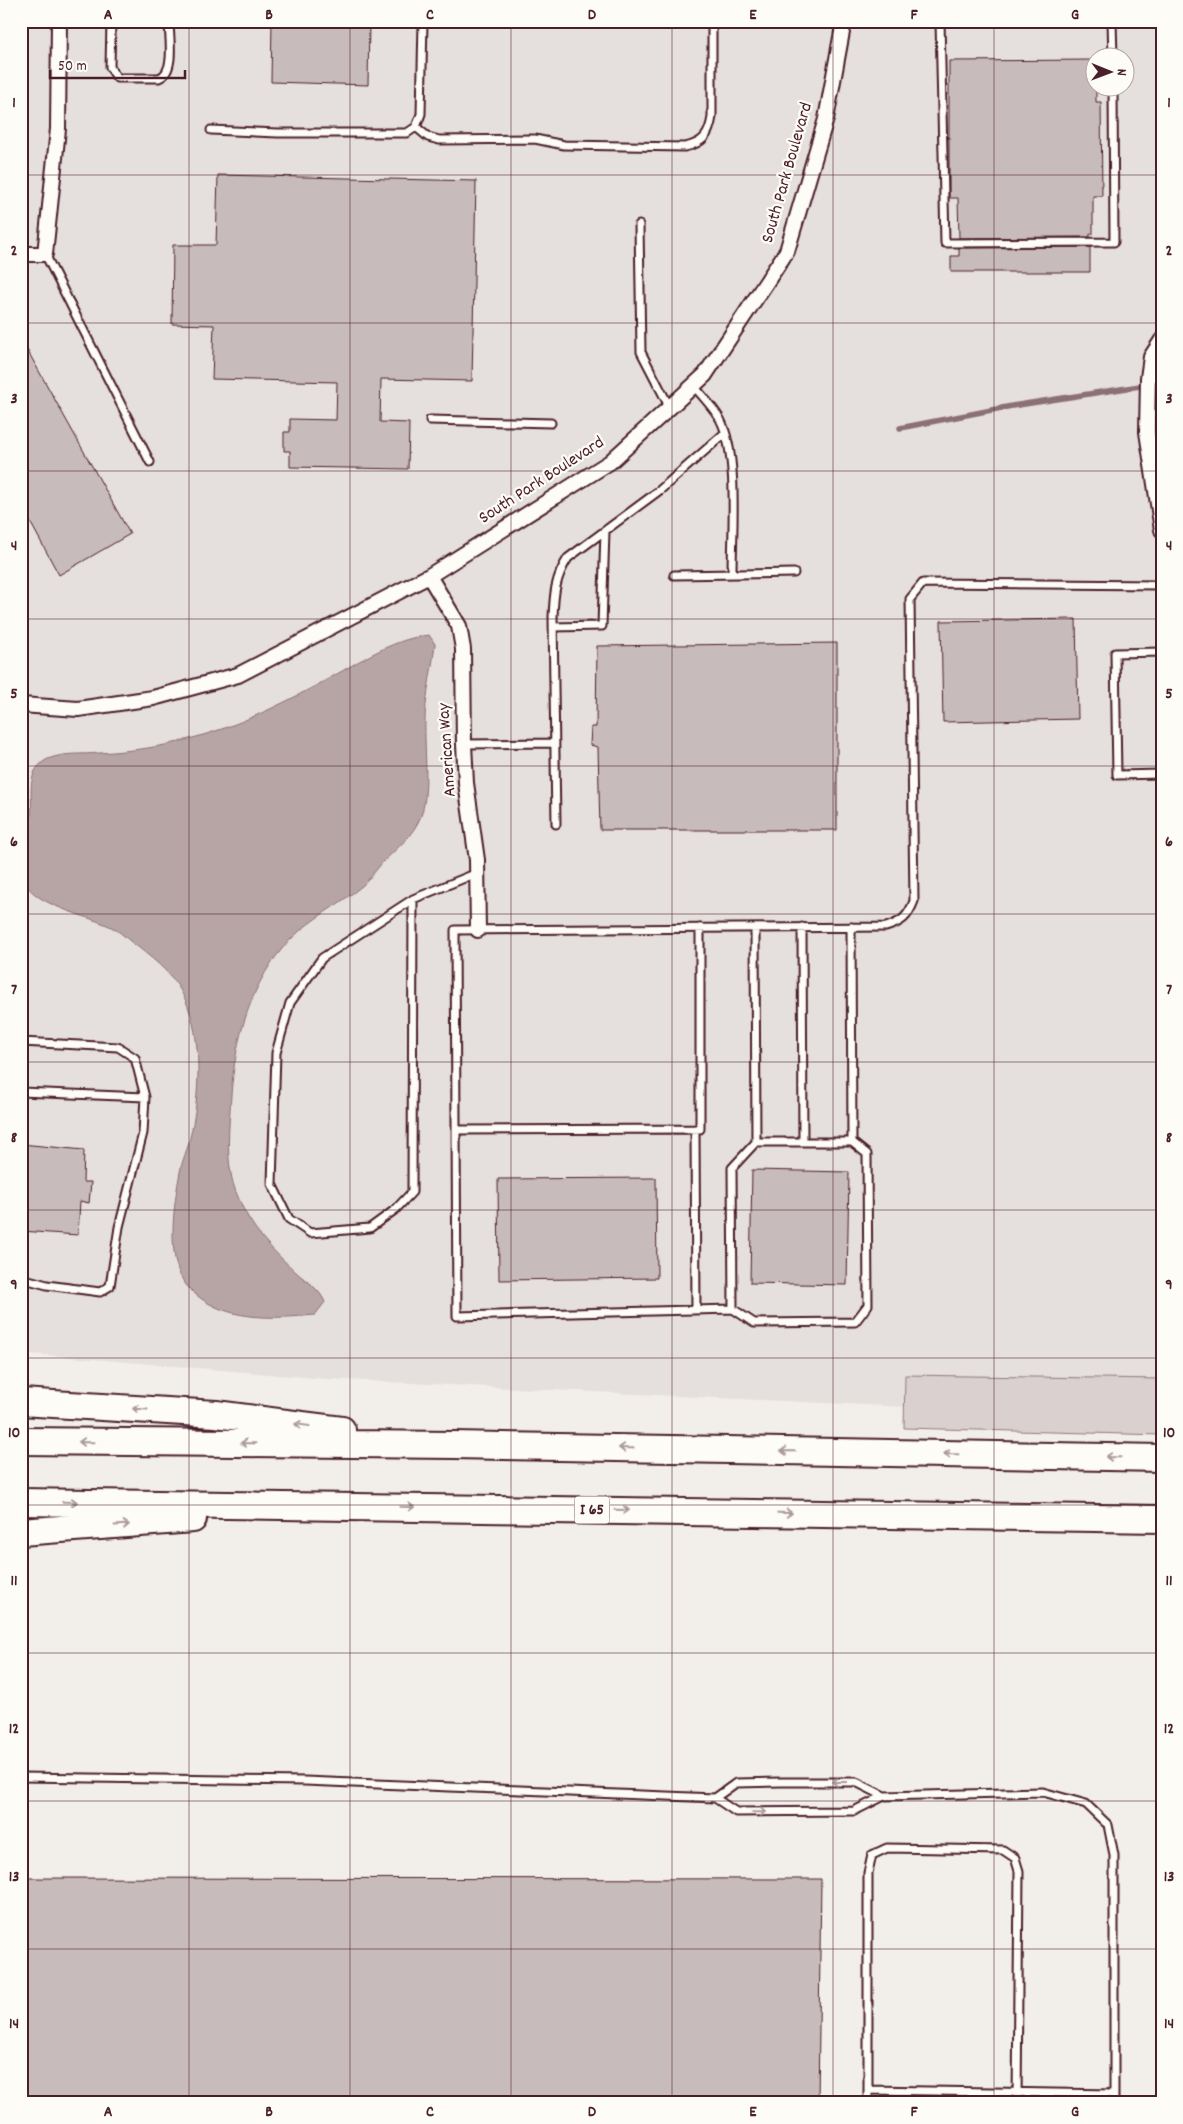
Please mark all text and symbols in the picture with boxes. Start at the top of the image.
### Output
text: A [104,4,113,27]
text: B [265,4,273,27]
text: C [426,4,434,27]
text: D [588,4,597,27]
text: E [749,4,757,27]
text: F [910,4,918,27]
text: G [1071,4,1079,27]
scale bar [50,48,185,80]
north arrow [1086,48,1136,98]
text: 50 m [58,56,87,78]
text: N [1111,69,1131,76]
text: 1 [12,92,16,115]
text: 1 [1167,92,1171,115]
street label: South Park Boulevard [756,100,820,246]
text: 2 [11,240,18,263]
text: 2 [1166,240,1173,263]
text: 3 [10,388,18,411]
text: 3 [1165,388,1173,411]
street label: South Park Boulevard [474,431,610,531]
text: 4 [11,535,17,558]
text: 4 [1166,535,1172,558]
text: 5 [10,683,18,706]
text: 5 [1165,683,1173,706]
street label: American Way [432,701,464,798]
text: 6 [10,831,18,854]
text: 6 [1165,831,1173,854]
text: 7 [11,979,17,1002]
text: 7 [1166,979,1172,1002]
text: 8 [11,1127,18,1150]
text: 8 [1166,1127,1173,1150]
text: 9 [10,1274,18,1297]
text: 9 [1165,1274,1173,1297]
one-way arrow [133,1404,149,1414]
one-way arrow [294,1420,310,1430]
text: 10 [8,1422,20,1445]
text: 10 [1163,1422,1175,1445]
one-way arrow [78,1437,94,1447]
one-way arrow [240,1438,256,1448]
one-way arrow [618,1443,634,1453]
one-way arrow [780,1446,796,1456]
one-way arrow [943,1449,959,1459]
one-way arrow [1105,1452,1122,1462]
road number: I 65 [574,1496,610,1524]
one-way arrow [62,1498,78,1507]
one-way arrow [399,1502,415,1512]
one-way arrow [614,1505,630,1515]
one-way arrow [776,1508,793,1518]
one-way arrow [114,1520,130,1529]
text: 11 [10,1570,18,1593]
text: 11 [1165,1570,1173,1593]
text: 12 [9,1718,19,1741]
text: 12 [1164,1718,1174,1741]
one-way arrow [831,1777,848,1787]
one-way arrow [750,1807,766,1817]
text: 13 [9,1866,19,1889]
text: 13 [1164,1866,1174,1889]
text: 14 [9,2013,19,2036]
text: 14 [1164,2013,1174,2036]
text: A [104,2101,113,2124]
text: B [265,2101,273,2124]
text: C [426,2101,434,2124]
text: D [588,2101,597,2124]
text: E [749,2101,757,2124]
text: F [910,2101,918,2124]
text: G [1071,2101,1079,2124]

